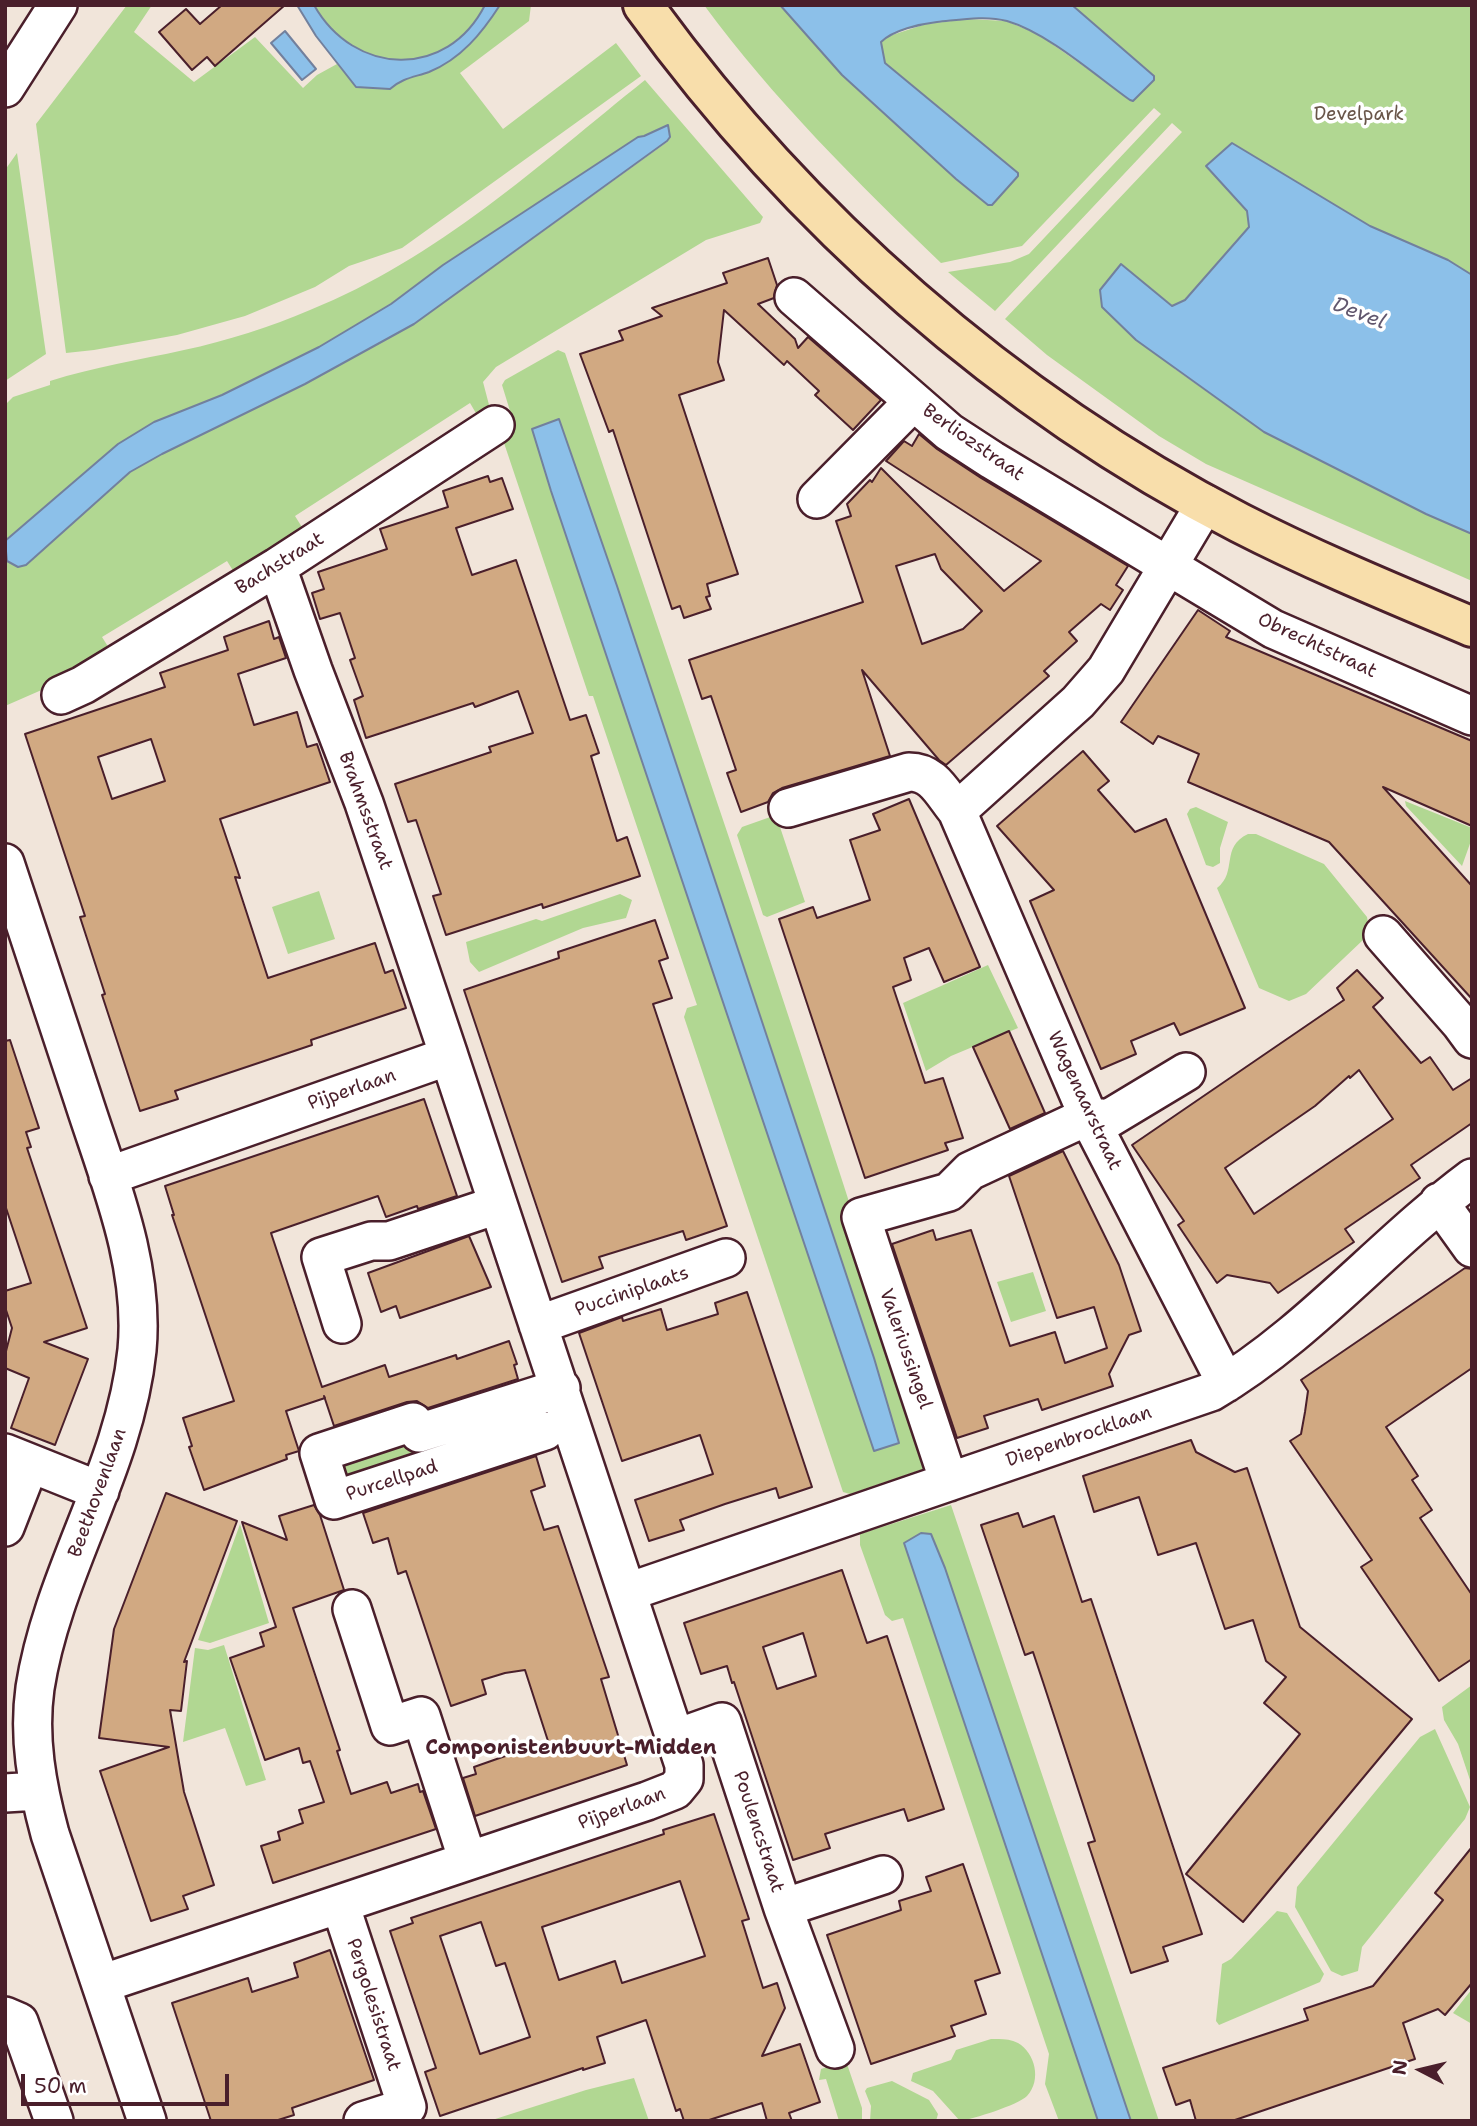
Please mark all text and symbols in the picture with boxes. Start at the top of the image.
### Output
park label: Develpark [1314,104,1404,126]
water label: Devel [1329,292,1389,336]
street label: Berliozstraat [918,399,1028,487]
street label: Bachstraat [232,528,328,600]
street label: Obrechtstraat [1254,608,1380,684]
street label: Brahmsstraat [333,749,397,873]
street label: Wagenaarstraat [1042,1028,1126,1174]
street label: Pijperlaan [305,1064,399,1116]
street label: Pucciniplaats [572,1262,692,1322]
street label: Valeriussingel [874,1286,936,1412]
street label: Diepenbrocklaan [1003,1401,1155,1473]
street label: Beethovenlaan [64,1425,132,1561]
street label: Purcellpad [343,1455,441,1507]
district label: Componistenbuurt-Midden [425,1736,717,1762]
street label: Poulencstraat [728,1768,788,1896]
street label: Pijperlaan [575,1783,669,1835]
street label: Pergolesistraat [341,1936,405,2074]
north arrow [1386,2035,1456,2105]
text: N [1386,2058,1413,2076]
scale bar [24,2060,233,2104]
text: 50 m [34,2072,87,2100]

